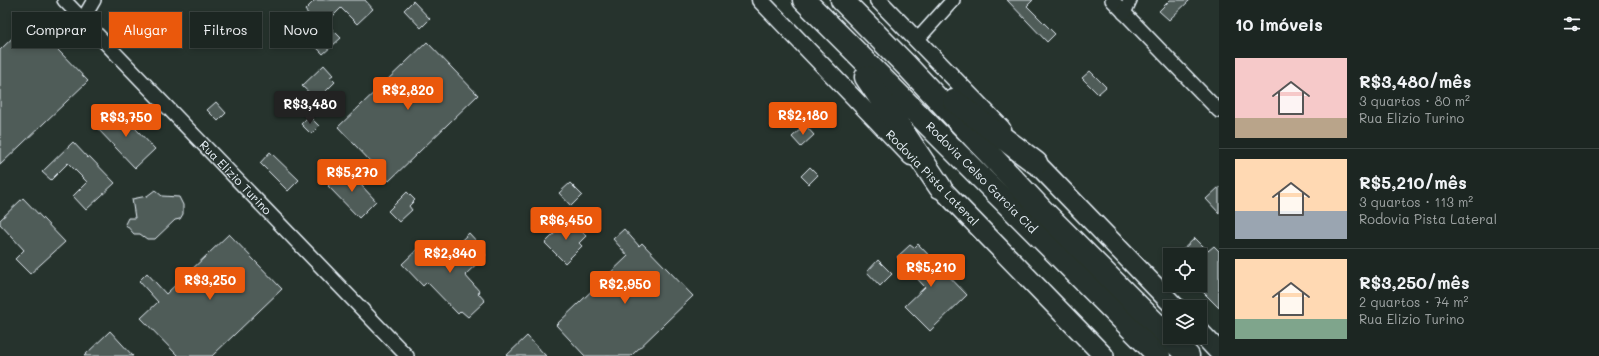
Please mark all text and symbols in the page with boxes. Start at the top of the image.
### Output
chip: Comprar [12,12,101,48]
chip: Alugar [109,12,182,48]
chip: Filtros [190,12,262,48]
chip: Novo [270,12,332,48]
text: 10 imóveis [1235,13,1323,35]
icon: filters [1561,13,1583,35]
text: R$3,480/mês [1359,70,1471,92]
icon: home [1267,74,1315,122]
pin: R$2,820 [371,77,445,111]
text: R$2,820 [382,81,434,98]
pin: R$3,480 [273,91,347,125]
text: 3 quartos · 80 m² [1359,92,1470,109]
text: R$3,480 [283,95,337,112]
pin: R$2,180 [766,102,840,136]
pin: R$3,750 [89,104,163,138]
text: R$2,180 [778,106,828,123]
text: R$3,750 [100,108,152,125]
text: Rua Elizio Turino [1359,109,1464,126]
street label: Rodovia Celso Garcia Cid [923,118,1041,236]
street label: Rodovia Pista Lateral [883,126,983,229]
street label: Rua Elizio Turino [197,137,276,218]
pin: R$5,270 [315,159,389,193]
text: R$5,270 [326,163,378,180]
text: R$5,210/mês [1359,171,1467,193]
icon: home [1267,175,1315,223]
text: 3 quartos · 113 m² [1359,193,1473,210]
pin: R$6,450 [529,207,603,241]
text: Rodovia Pista Lateral [1359,210,1497,227]
text: R$6,450 [539,211,593,228]
pin: R$2,340 [413,240,487,274]
text: R$2,340 [424,244,476,261]
map controls [1163,248,1207,344]
button: locate [1163,248,1207,292]
pin: R$5,210 [894,254,968,288]
text: R$5,210 [906,258,956,275]
pin: R$3,250 [173,267,247,301]
text: R$3,250 [184,271,236,288]
pin: R$2,950 [588,271,662,305]
text: R$3,250/mês [1359,271,1470,293]
text: R$2,950 [599,275,651,292]
icon: home [1267,275,1315,323]
text: 2 quartos · 74 m² [1359,293,1469,310]
button: layers [1163,300,1207,344]
text: Rua Elizio Turino [1359,310,1464,327]

